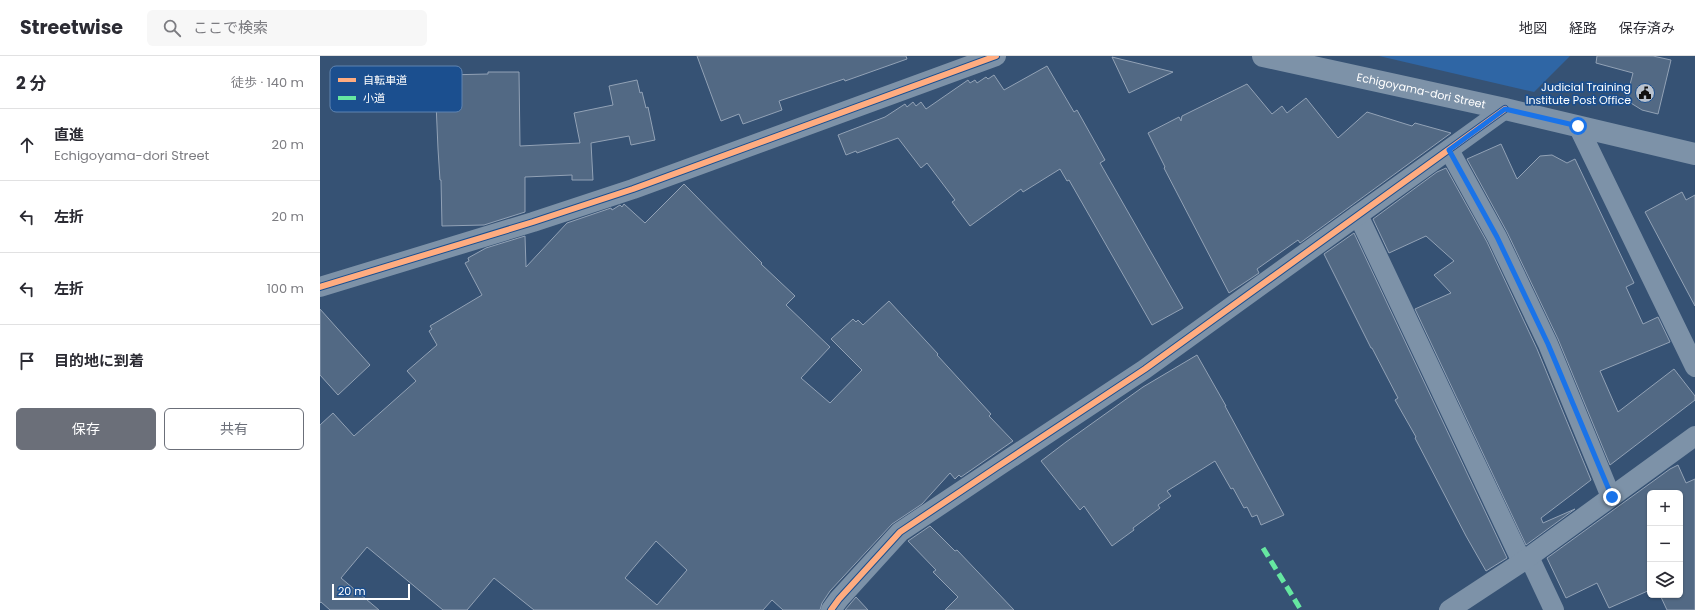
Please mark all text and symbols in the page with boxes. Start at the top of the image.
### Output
search box [147,10,427,46]
text: Streetwise [20,14,123,41]
icon: search [161,17,183,39]
text: ここで検索 [193,17,268,38]
text: 地図 [1519,18,1547,38]
text: 経路 [1569,18,1597,38]
text: 保存済み [1619,18,1675,38]
legend [330,66,462,112]
street label: Echigoyama-dori Street [1355,69,1487,113]
text: 2 分 [16,71,46,95]
text: 自転車道 [363,72,407,88]
text: 徒歩 · 140 m [231,73,304,92]
place label: Judicial Training Institute Post Office [1526,79,1631,108]
public building icon: Judicial Training Institute Post Office [1634,82,1656,104]
text: 小道 [363,90,385,106]
route start [1569,117,1587,135]
text: 直進 [54,124,84,145]
icon: ahead [16,134,38,156]
text: 20 m [271,135,304,154]
text: Echigoyama-dori Street [54,146,209,165]
icon: left [16,206,38,228]
text: 左折 [54,206,84,227]
text: 20 m [271,207,304,226]
icon: left [16,278,38,300]
text: 左折 [54,278,84,299]
text: 100 m [267,279,304,298]
icon: arrive [16,350,38,372]
text: 目的地に到着 [54,350,144,371]
button: 保存 [16,408,156,450]
button: 共有 [164,408,304,450]
route end [1603,488,1621,506]
map controls [1647,490,1683,598]
button: + [1647,490,1683,526]
button: − [1647,526,1683,562]
button: layers [1647,562,1683,598]
scale bar [332,582,410,601]
text: 20 m [338,583,366,599]

